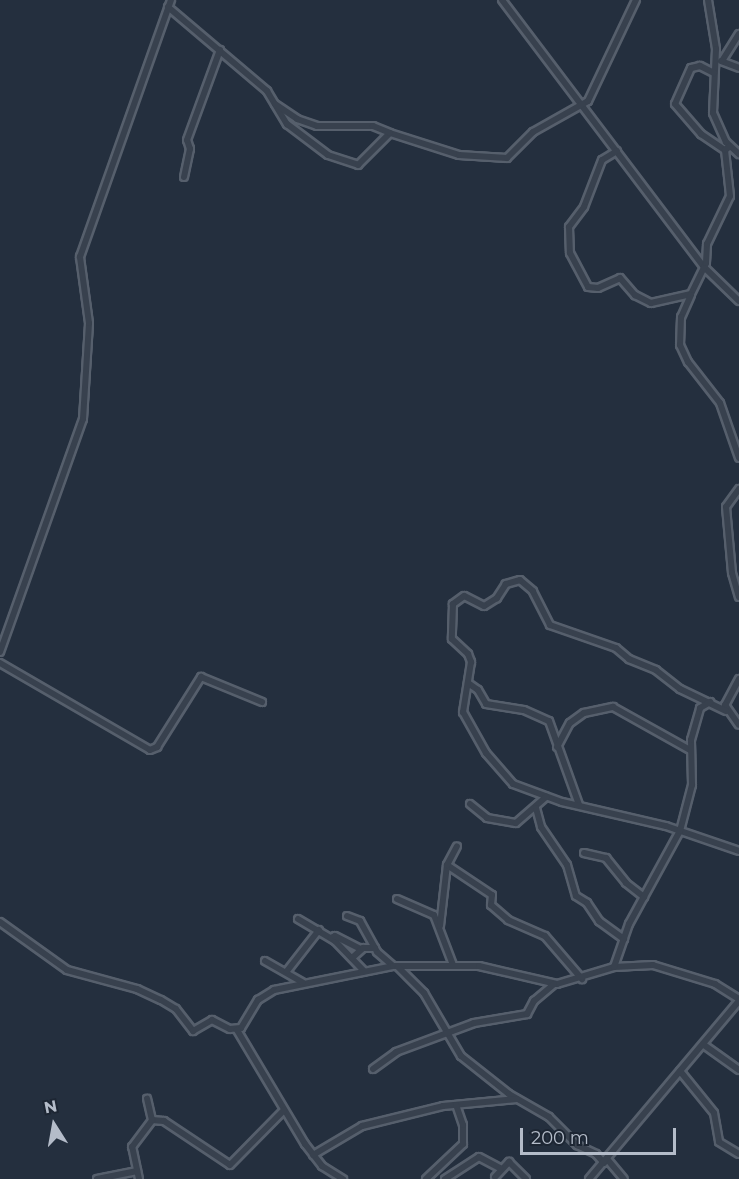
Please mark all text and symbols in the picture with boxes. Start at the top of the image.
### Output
north arrow [24,1095,84,1155]
text: N [42,1096,59,1117]
scale bar [523,1116,679,1154]
text: 200 m [531,1127,589,1149]

